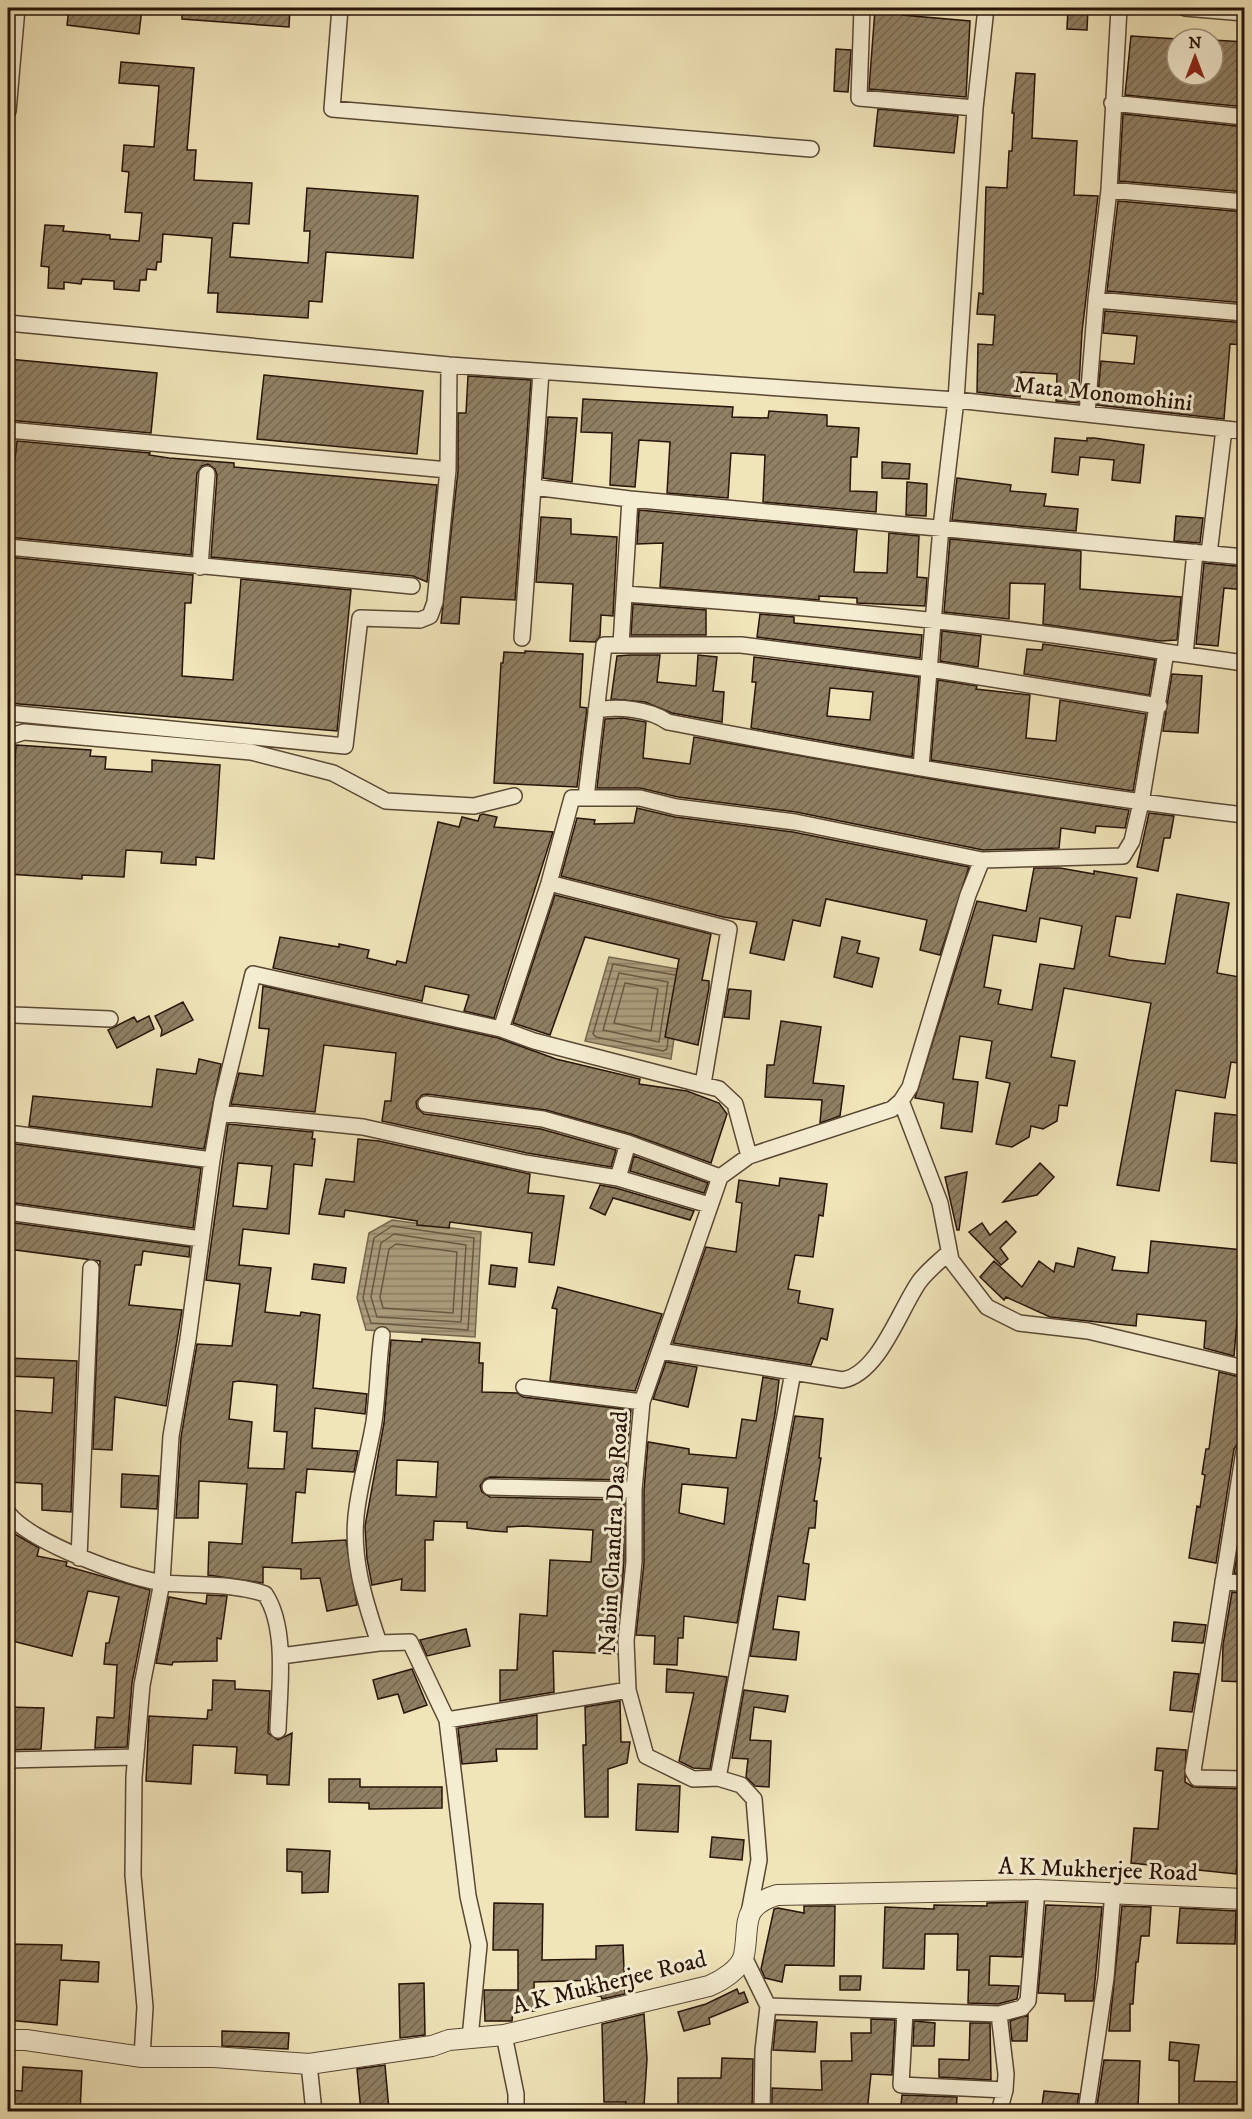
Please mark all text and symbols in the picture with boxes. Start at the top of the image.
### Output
north arrow [1165,27,1225,87]
text: N [1188,33,1202,53]
street label: Mata Monomohini [1012,370,1194,418]
street label: Nabin Chandra Das Road [593,1410,635,1654]
street label: A K Mukherjee Road [998,1852,1198,1888]
street label: A K Mukherjee Road [509,1944,710,2022]

